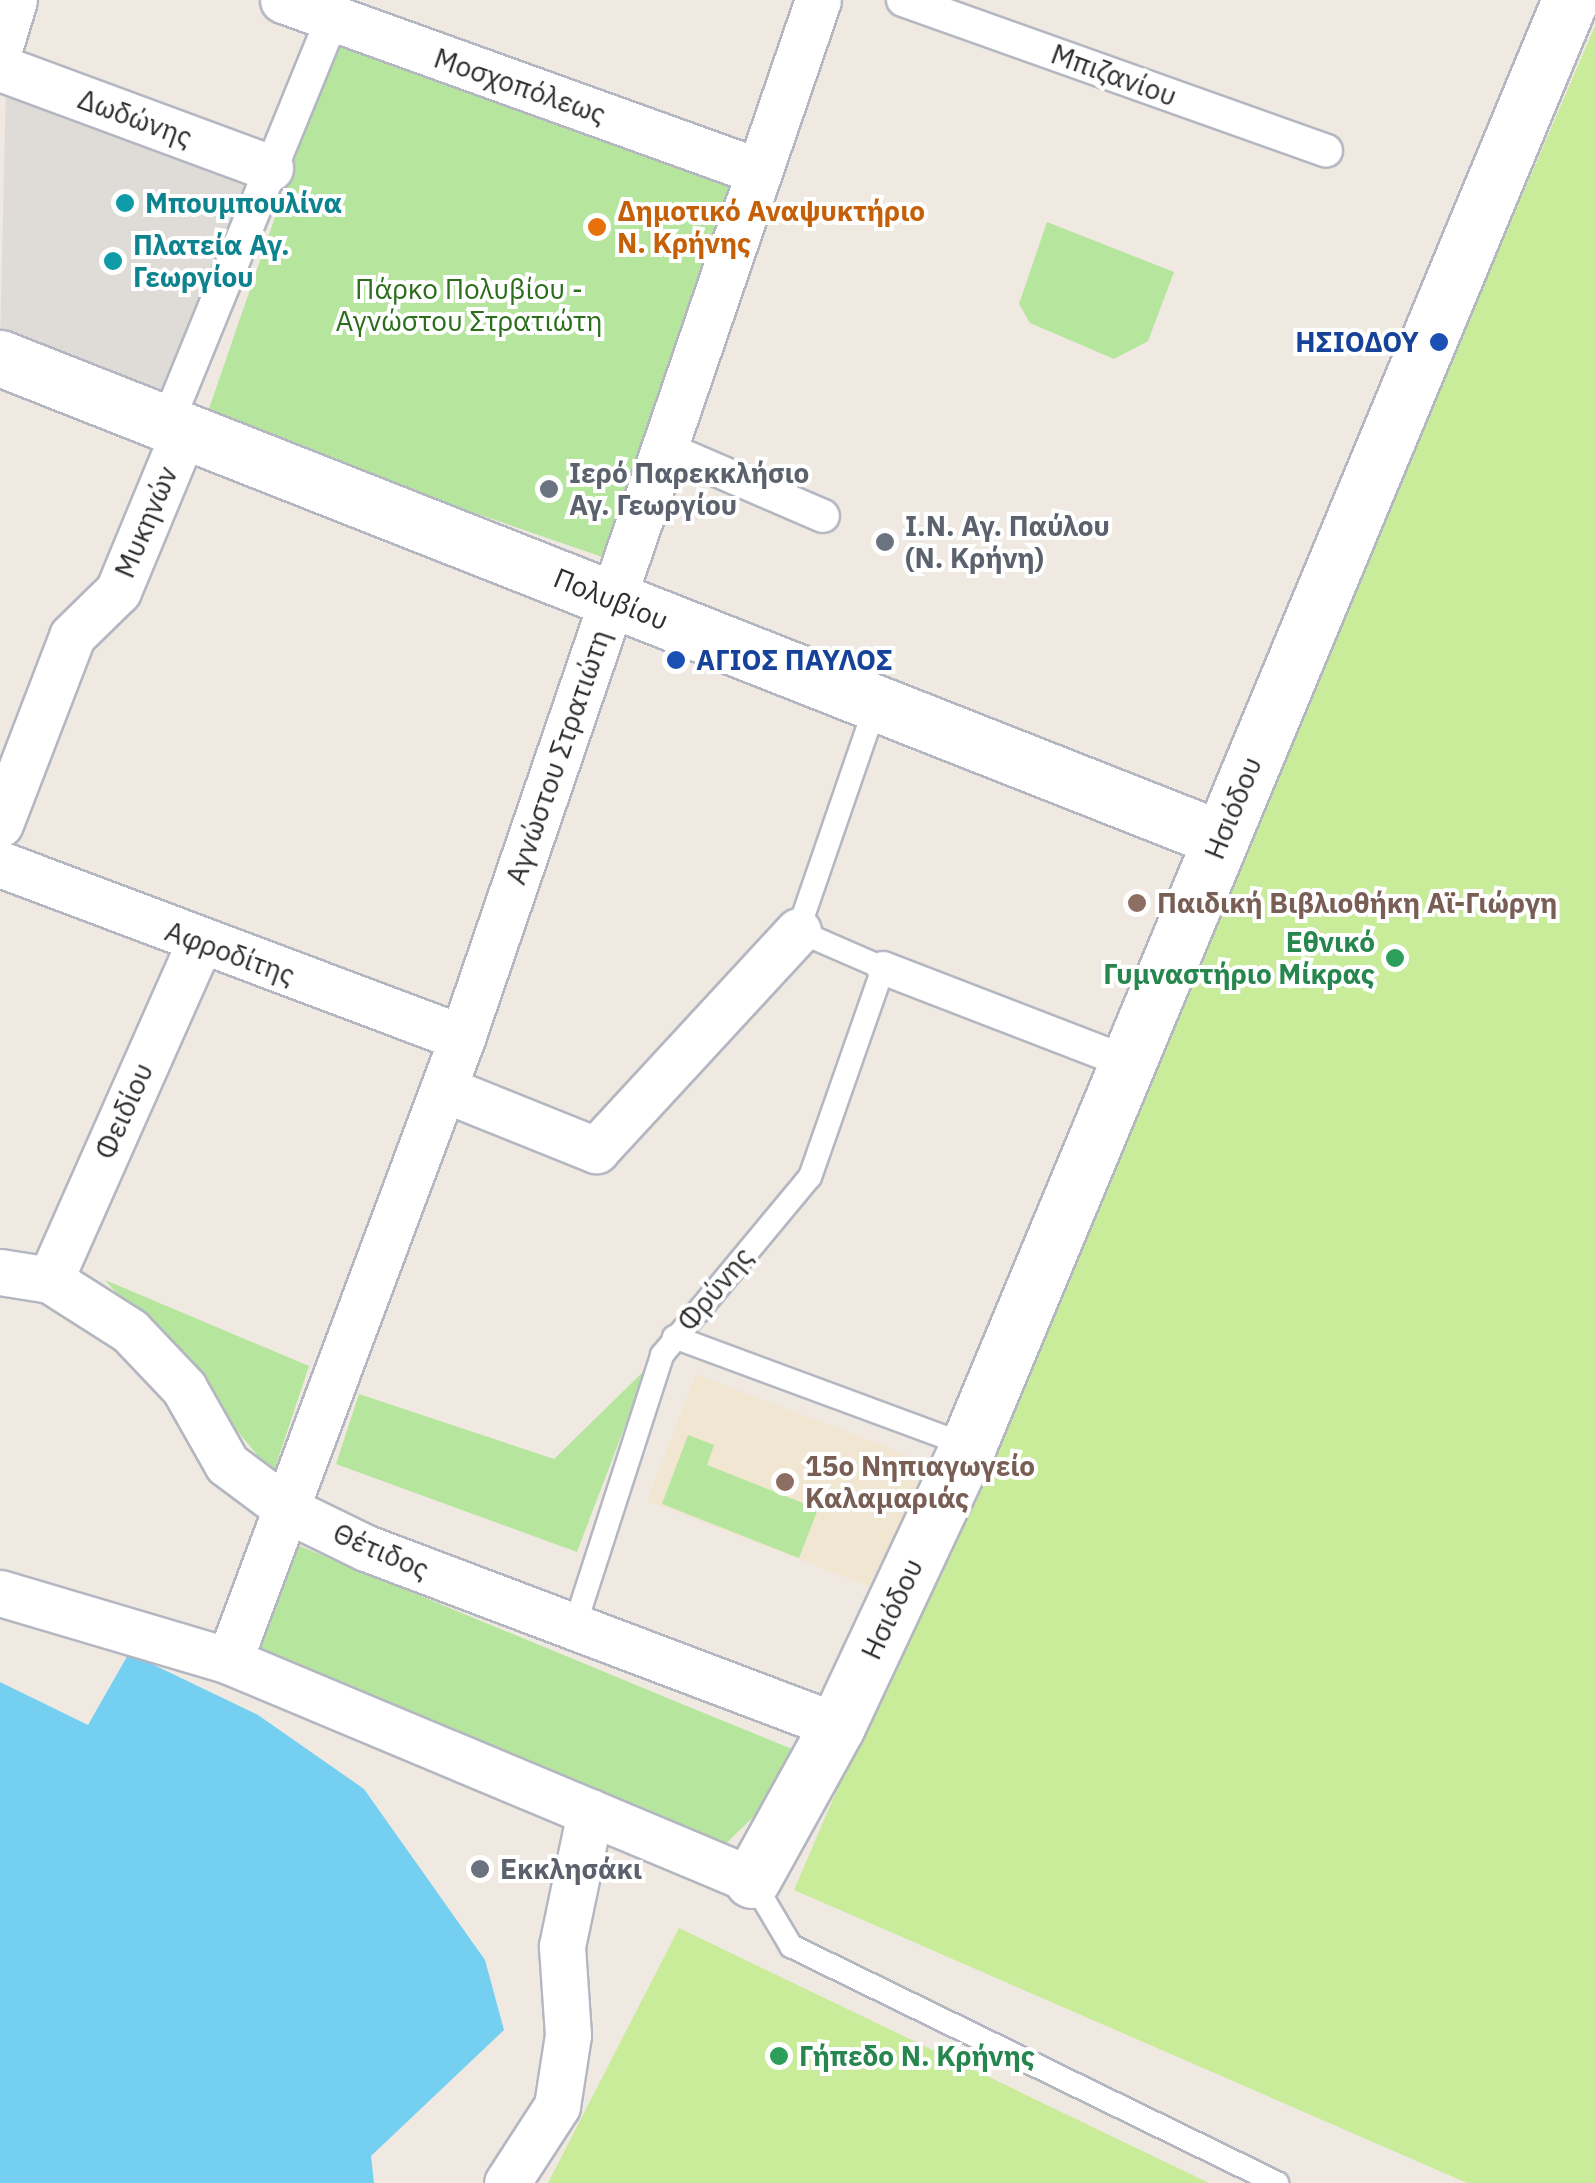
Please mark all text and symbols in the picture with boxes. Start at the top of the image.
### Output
street label: Μπιζανίου [1047,37,1181,113]
street label: Μοσχοπόλεως [430,41,610,131]
street label: Δωδώνης [73,82,197,154]
place label: Μπουμπουλίνα [145,186,342,220]
marker: Μπουμπουλίνα [114,192,136,214]
place label: Δημοτικό Αναψυκτήριο Ν. Κρήνης [617,194,925,260]
marker: Δημοτικό Αναψυκτήριο Ν. Κρήνης [586,216,608,238]
place label: Πλατεία Αγ. Γεωργίου [133,228,290,294]
marker: Πλατεία Αγ. Γεωργίου [102,250,124,272]
park label: Πάρκο Πολυβίου - Αγνώστου Στρατιώτη [335,272,603,338]
place label: ΗΣΙΟΔΟΥ [1295,325,1419,359]
marker: ΗΣΙΟΔΟΥ [1428,331,1450,353]
place label: Ιερό Παρεκκλήσιο Αγ. Γεωργίου [569,456,809,522]
street label: Μυκηνών [108,461,184,583]
marker: Ιερό Παρεκκλήσιο Αγ. Γεωργίου [538,478,560,500]
place label: Ι.Ν. Αγ. Παύλου (Ν. Κρήνη) [905,509,1110,575]
marker: Ι.Ν. Αγ. Παύλου (Ν. Κρήνη) [874,531,896,553]
street label: Πολυβίου [549,561,673,637]
street label: Αγνώστου Στρατιώτη [499,625,617,889]
place label: ΑΓΙΟΣ ΠΑΥΛΟΣ [696,643,893,677]
marker: ΑΓΙΟΣ ΠΑΥΛΟΣ [665,649,687,671]
street label: Ησιόδου [1197,752,1269,864]
place label: Παιδική Βιβλιοθήκη Αϊ-Γιώργη [1157,886,1557,920]
marker: Παιδική Βιβλιοθήκη Αϊ-Γιώργη [1126,892,1148,914]
street label: Αφροδίτης [161,914,299,992]
place label: Εθνικό Γυμναστήριο Μίκρας [1103,925,1375,991]
marker: Εθνικό Γυμναστήριο Μίκρας [1384,947,1406,969]
street label: Φειδίου [88,1058,160,1164]
street label: Φρύνης [670,1240,760,1338]
place label: 15ο Νηπιαγωγείο Καλαμαριάς [805,1449,1035,1515]
marker: 15ο Νηπιαγωγείο Καλαμαριάς [774,1471,796,1493]
street label: Θέτιδος [328,1516,434,1586]
street label: Ησιόδου [854,1553,930,1665]
place label: Εκκλησάκι [500,1852,642,1886]
marker: Εκκλησάκι [469,1858,491,1880]
place label: Γήπεδο Ν. Κρήνης [799,2039,1035,2073]
marker: Γήπεδο Ν. Κρήνης [768,2045,790,2067]

